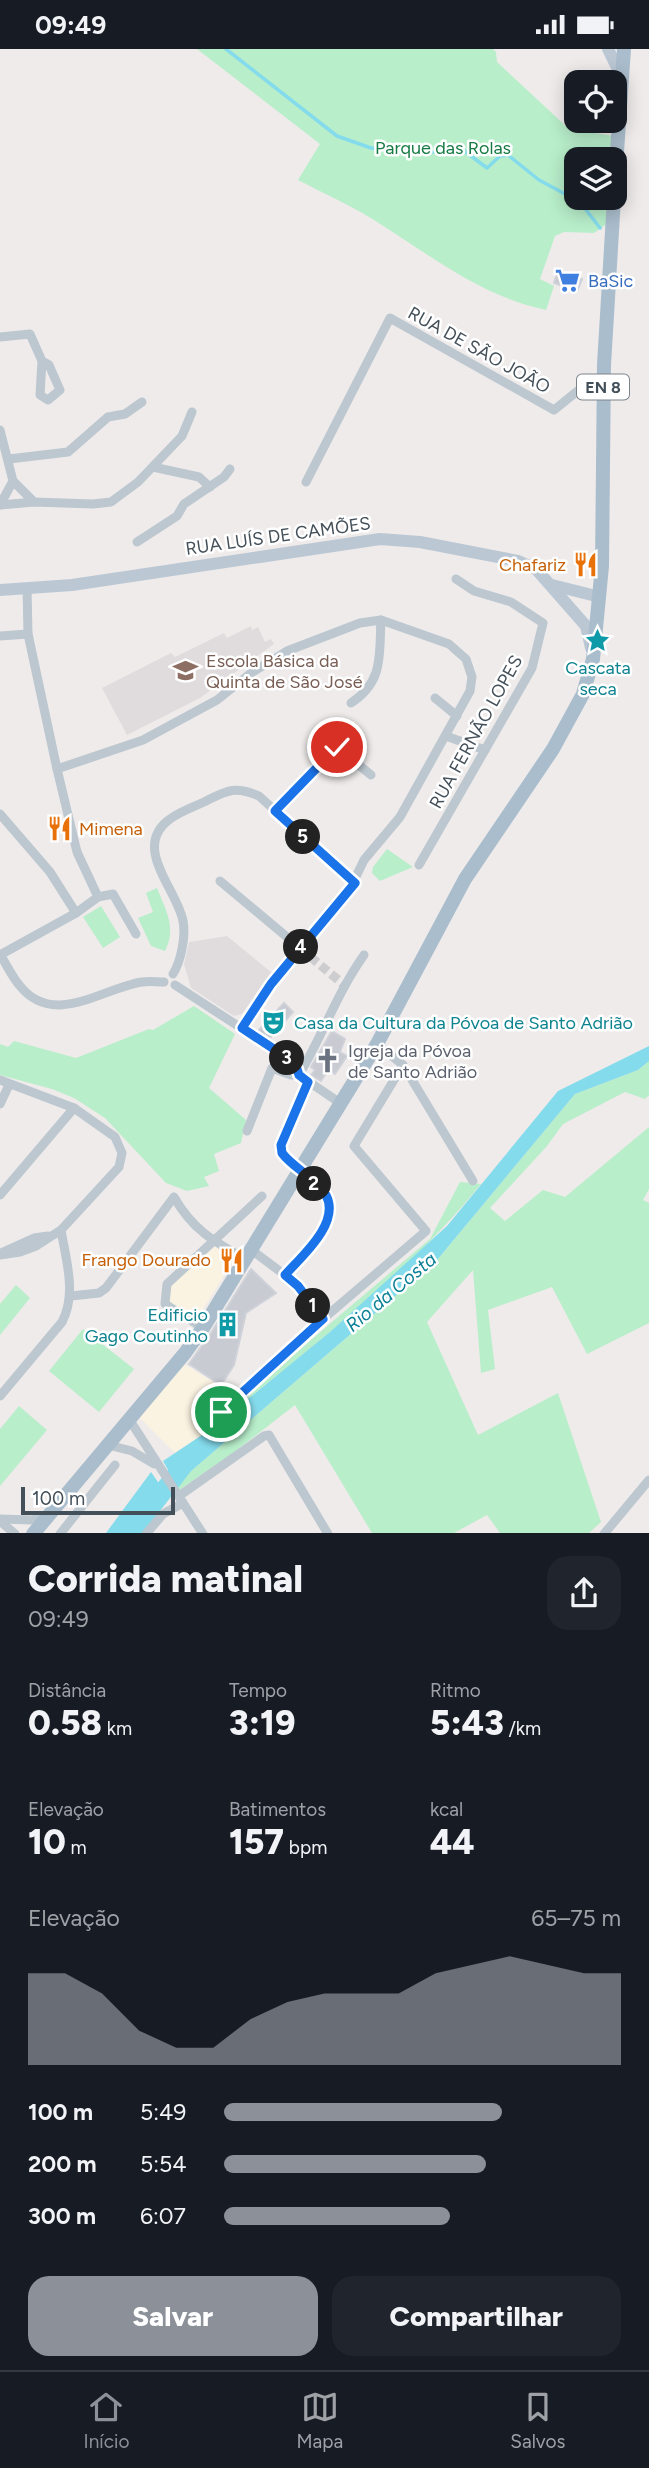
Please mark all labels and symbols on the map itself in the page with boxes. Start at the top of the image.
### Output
park label: Parque das Rolas [375,137,511,159]
supermarket icon: BaSic [554,267,582,295]
place label: BaSic [588,270,633,292]
street label: RUA DE SÃO JOÃO [404,302,554,398]
road number: EN 8 [577,375,629,399]
street label: RUA LUÍS DE CAMÕES [184,512,372,560]
restaurant icon: Chafariz [572,551,600,579]
place label: Chafariz [499,554,566,576]
place icon: Cascata seca [584,627,612,655]
place label: Escola Básica da Quinta de São José [206,650,363,693]
street label: RUA FERNÃO LOPES [425,651,527,813]
school or university icon: Escola Básica da Quinta de São José [172,657,200,685]
place label: Cascata seca [565,657,631,700]
pin [307,717,367,777]
restaurant icon: Mimena [45,815,73,843]
place label: Mimena [79,818,143,840]
pin: 5 [286,819,320,855]
pin: 4 [284,929,318,965]
theatre icon: Casa da Cultura da Póvoa de Santo Adrião [260,1009,288,1037]
place label: Casa da Cultura da Póvoa de Santo Adrião [294,1012,633,1034]
place label: Igreja da Póvoa de Santo Adrião [348,1040,477,1083]
pin: 3 [270,1041,304,1075]
church icon: Igreja da Póvoa de Santo Adrião [314,1047,342,1075]
pin: 2 [296,1167,332,1201]
restaurant icon: Frango Dourado [217,1246,245,1274]
water label: Rio da Costa [341,1247,441,1337]
place label: Frango Dourado [82,1249,211,1271]
pin: 1 [296,1289,330,1323]
place label: Edificio Gago Coutinho [85,1304,208,1347]
building icon: Edificio Gago Coutinho [214,1311,242,1339]
pin [191,1382,251,1442]
scale bar [21,1485,175,1516]

